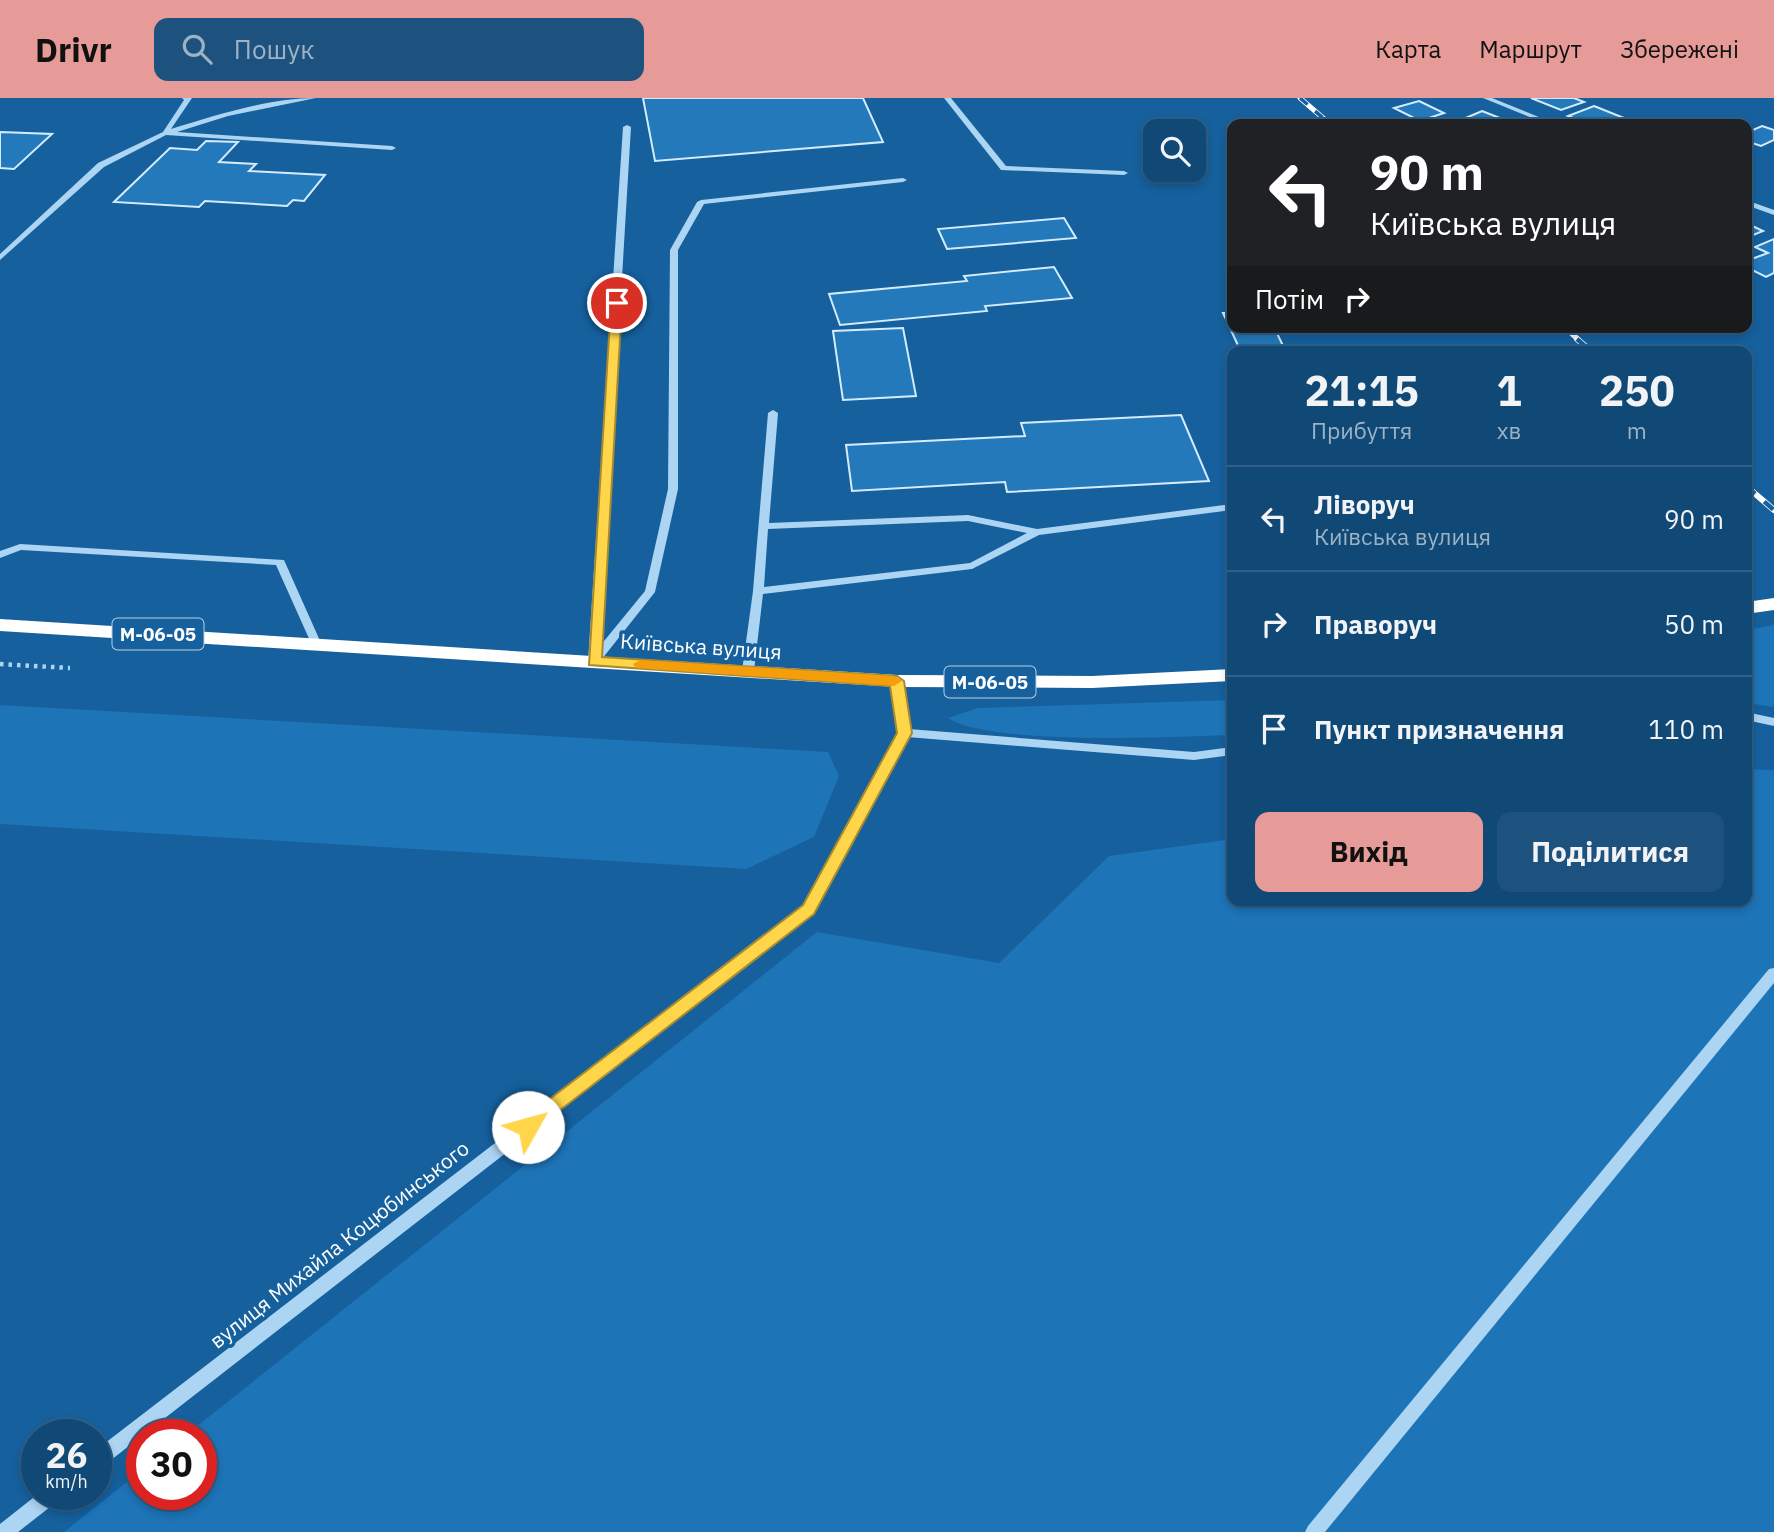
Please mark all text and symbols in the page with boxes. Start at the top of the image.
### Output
search box [154,18,644,81]
text: Drivr [35,28,112,71]
icon: search [178,30,216,68]
text: Пошук [234,32,314,66]
text: Карта [1375,33,1441,65]
text: Маршрут [1479,33,1582,65]
text: Збережені [1620,33,1739,65]
map controls [1143,119,1206,182]
button: search [1143,119,1206,182]
text: 90 m [1370,140,1484,203]
icon: left [1255,147,1346,238]
text: Київська вулиця [1370,202,1616,244]
pin [587,273,647,333]
icon: right [1338,280,1376,318]
text: Потім [1255,282,1324,316]
icon: arrive [598,284,636,322]
text: 21:15 [1304,363,1419,418]
text: 1 [1496,363,1522,418]
text: 250 [1599,363,1675,418]
text: Прибуття [1311,415,1412,445]
text: хв [1497,415,1521,445]
text: m [1627,415,1647,445]
text: Ліворуч [1314,487,1415,521]
icon: left [1255,500,1293,538]
text: 90 m [1664,502,1724,536]
text: Київська вулиця [1314,521,1491,551]
icon: right [1255,605,1293,643]
text: Праворуч [1314,607,1437,641]
text: 50 m [1664,607,1724,641]
road number: М-06-05 [113,618,204,650]
street label: Київська вулиця [619,626,783,666]
road number: М-06-05 [944,666,1036,698]
icon: arrive [1255,710,1293,748]
text: Пункт призначення [1314,712,1564,746]
text: 110 m [1648,712,1724,746]
button: Вихід [1255,812,1483,892]
button: Поділитися [1497,812,1724,892]
position arrow [491,1090,565,1164]
street label: вулиця Михайла Коцюбинського [204,1134,474,1354]
speed limit sign: 30 [126,1419,217,1510]
text: 26 [45,1432,88,1478]
text: km/h [45,1470,88,1493]

